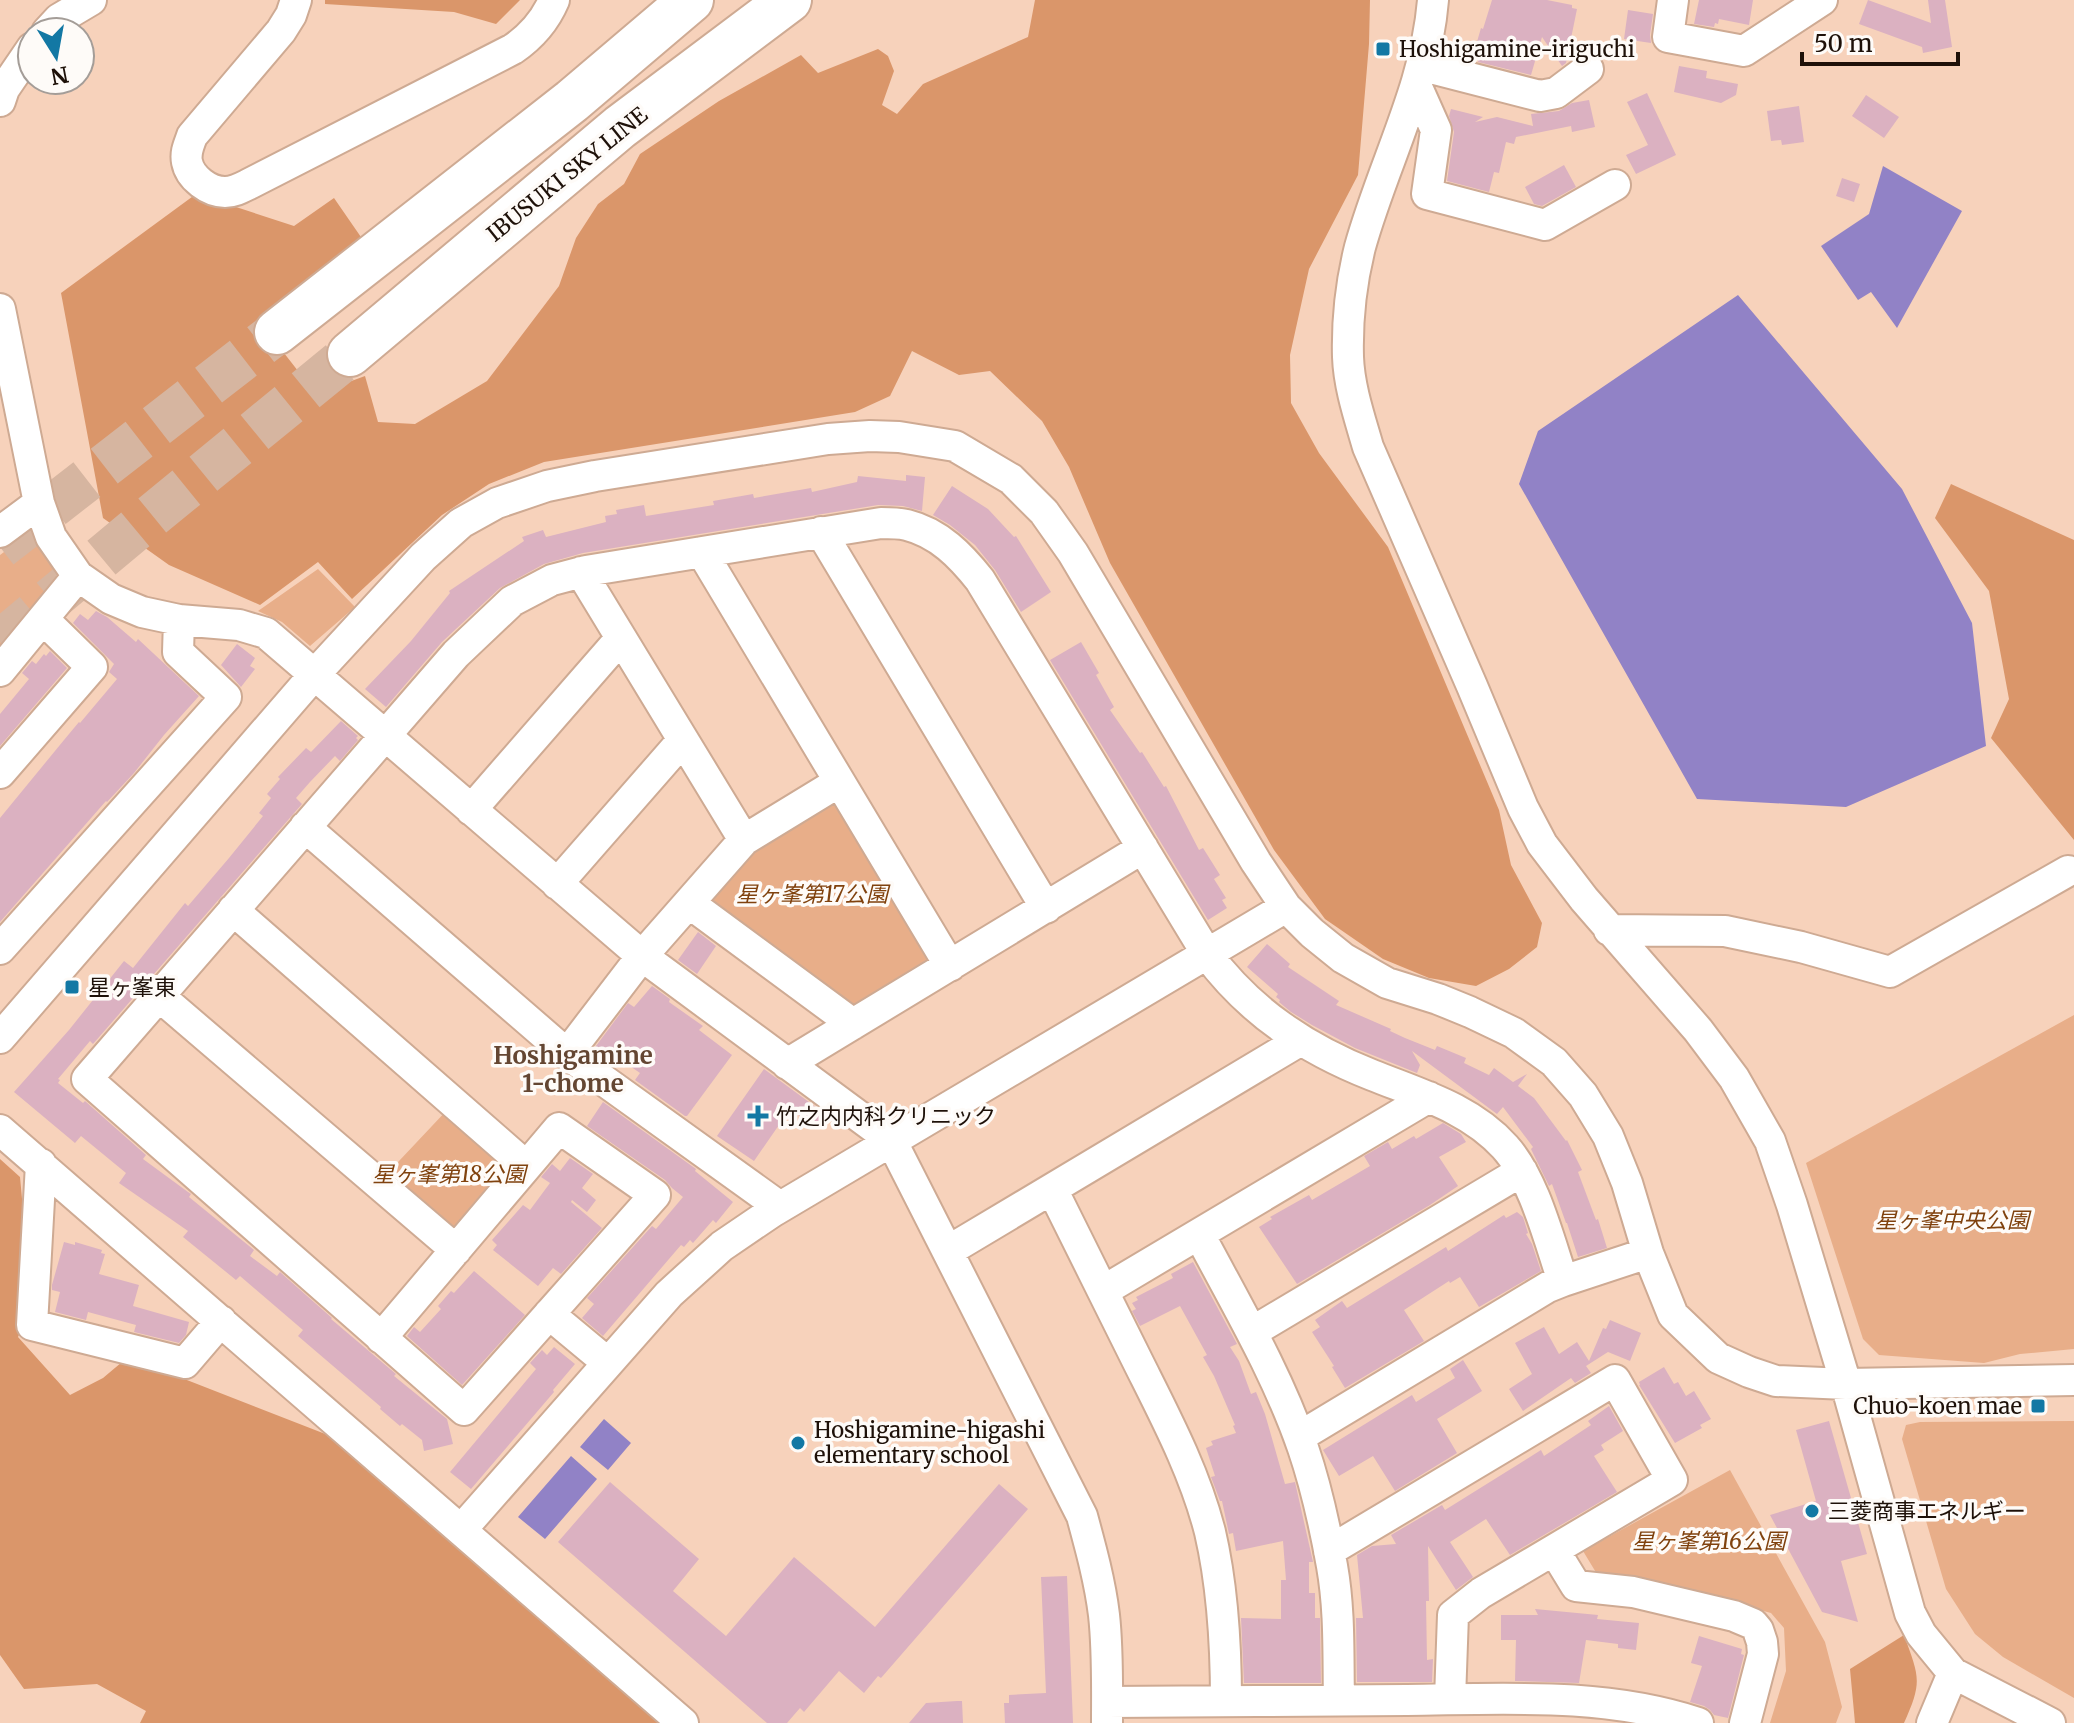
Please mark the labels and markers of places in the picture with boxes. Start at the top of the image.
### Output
place label: Hoshigamine-iriguchi [1399,35,1635,63]
marker: Hoshigamine-iriguchi [1374,40,1392,58]
place label: 星ヶ峯東 [88,973,176,1001]
marker: 星ヶ峯東 [63,978,81,996]
place label: 竹之内内科クリニック [776,1102,996,1130]
marker: 竹之内内科クリニック [747,1105,769,1127]
place label: Chuo-koen mae [1853,1392,2022,1420]
marker: Chuo-koen mae [2029,1397,2047,1415]
place label: Hoshigamine-higashi elementary school [814,1416,1045,1469]
marker: Hoshigamine-higashi elementary school [789,1434,807,1452]
place label: 三菱商事エネルギー [1828,1497,2026,1525]
marker: 三菱商事エネルギー [1803,1502,1821,1520]

